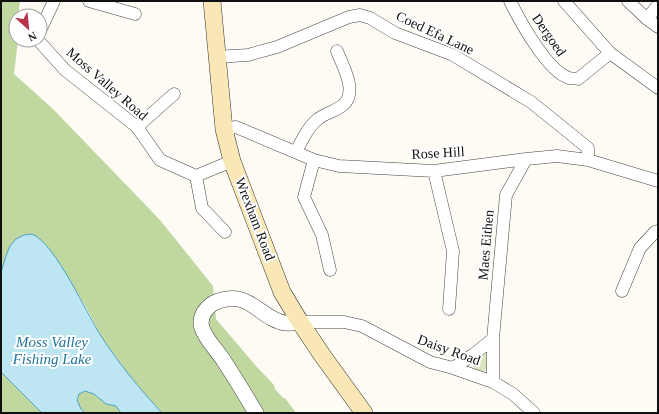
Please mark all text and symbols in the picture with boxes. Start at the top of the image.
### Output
north arrow [8,8,48,48]
street label: Coed Efa Lane [394,8,476,58]
street label: Dergoed [529,11,569,59]
text: N [26,30,39,44]
street label: Moss Valley Road [63,45,151,123]
street label: Rose Hill [411,144,465,162]
street label: Wrexham Road [232,175,278,263]
street label: Maes Eithen [475,209,497,281]
street label: Daisy Road [416,332,482,368]
water label: Moss Valley Fishing Lake [12,334,92,367]

